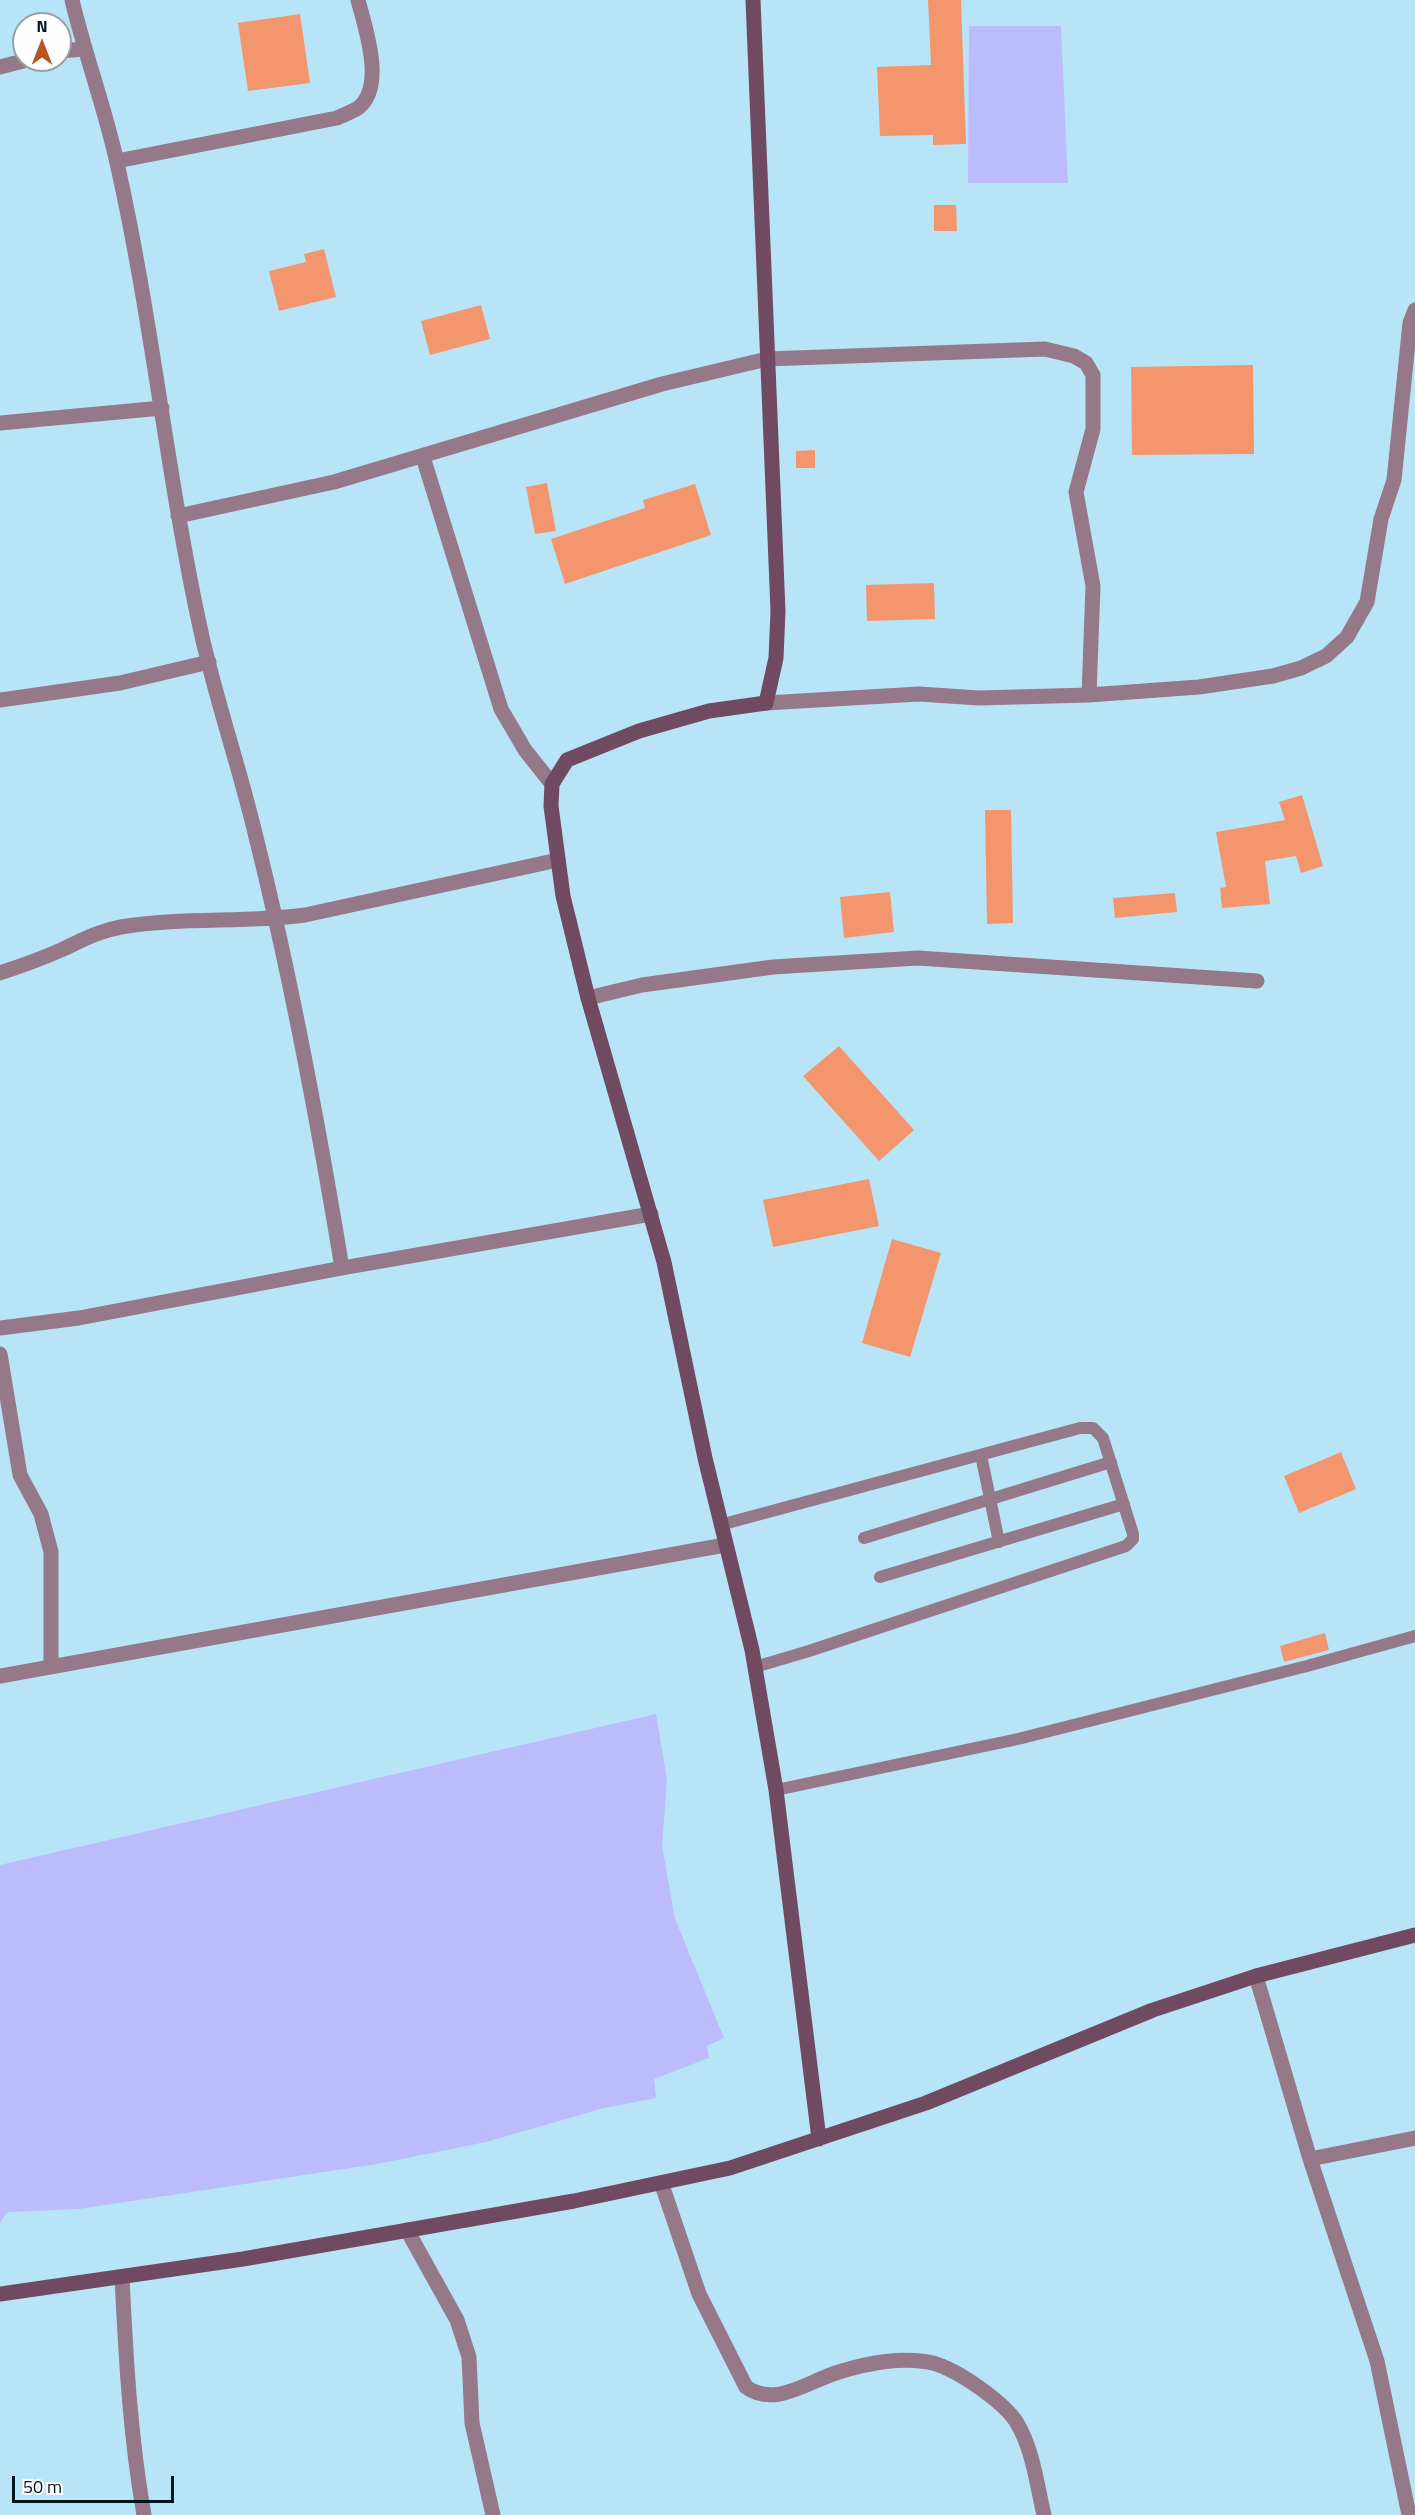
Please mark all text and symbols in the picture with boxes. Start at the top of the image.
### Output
north arrow [12,12,72,72]
text: N [36,14,48,38]
scale bar [15,2464,177,2502]
text: 50 m [23,2473,62,2500]

